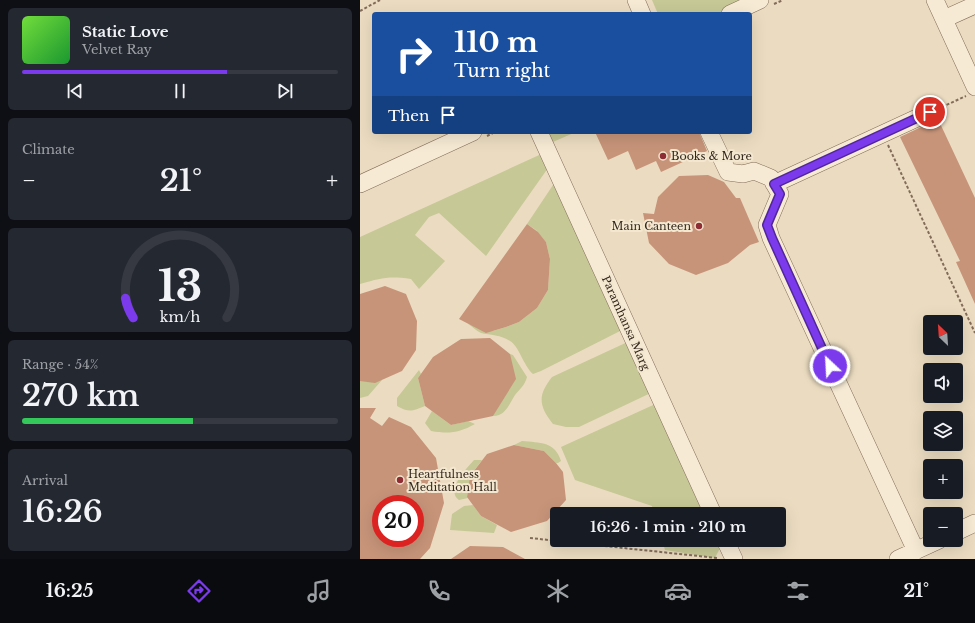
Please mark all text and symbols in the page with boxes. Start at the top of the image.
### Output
text: Static Love [82,22,168,41]
text: 110 m [454,25,538,60]
icon: right [388,28,440,80]
text: Velvet Ray [82,41,152,58]
text: Turn right [454,60,550,82]
icon: previous [64,80,86,102]
icon: pause [169,80,191,102]
icon: next [274,80,296,102]
pin [913,95,947,129]
icon: arrive [919,101,941,123]
icon: arrive [437,104,459,126]
text: Then [388,106,429,125]
text: Climate [22,141,75,158]
place label: Books & More [671,149,752,163]
marker: Books & More [658,151,668,161]
text: 21° [160,162,202,199]
text: − [22,167,36,194]
text: + [326,167,338,194]
place label: Main Canteen [612,219,691,233]
marker: Main Canteen [694,221,704,231]
text: 13 [158,260,202,311]
street label: Paramhansa Marg [599,274,653,373]
text: km/h [160,307,200,325]
north arrow [923,315,963,355]
map controls [923,315,963,547]
position arrow [809,345,851,387]
text: Range · 54% [22,356,98,373]
button: sound [923,363,963,403]
text: 270 km [22,377,139,414]
button: layers [923,411,963,451]
button: + [923,459,963,499]
place label: Heartfulness Meditation Hall [408,467,497,494]
text: Arrival [22,472,68,489]
marker: Heartfulness Meditation Hall [395,475,405,485]
text: 16:26 [22,493,103,530]
speed limit sign: 20 [372,495,424,547]
button: − [923,507,963,547]
text: 16:26 · 1 min · 210 m [590,517,746,536]
icon: directions [185,577,213,605]
icon: music [305,577,333,605]
icon: phone [425,577,453,605]
icon: climate [544,577,572,605]
icon: car [664,577,692,605]
icon: filters [784,577,812,605]
text: 16:25 [46,580,93,602]
text: 21° [904,580,929,602]

